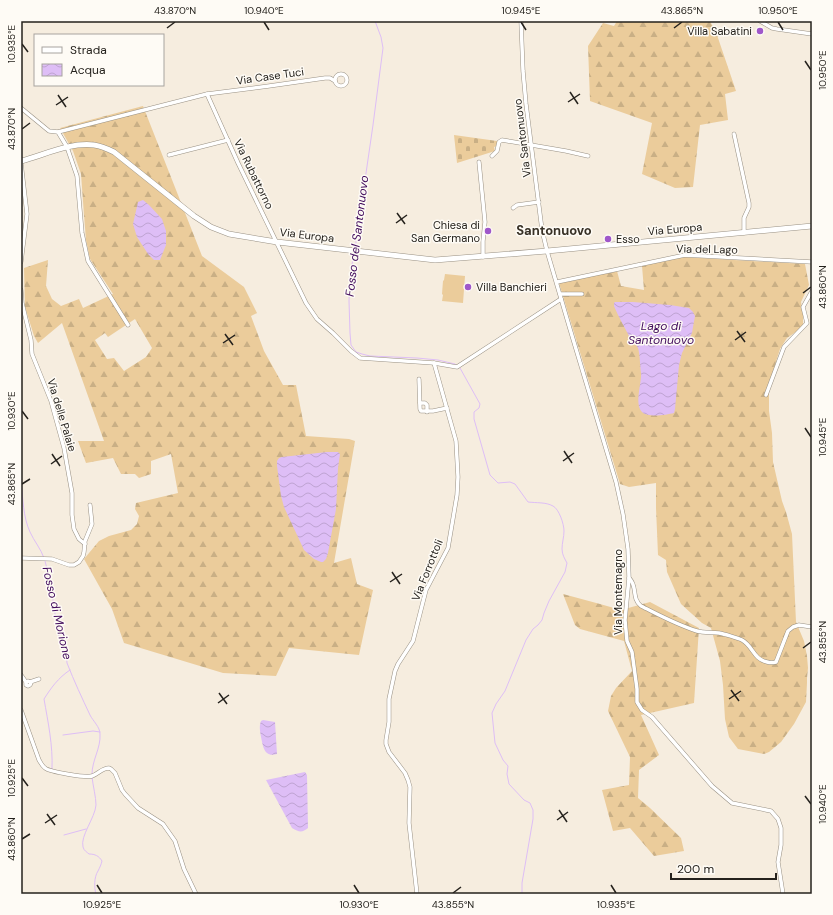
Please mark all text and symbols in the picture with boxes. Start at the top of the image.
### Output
text: 43.870°N [154,4,196,17]
text: 10.940°E [244,4,284,17]
text: 10.945°E [502,4,541,17]
text: 43.865°N [661,4,703,17]
text: 10.950°E [758,4,798,17]
text: 10.935°E [5,24,18,63]
place label: Villa Sabatini [687,24,752,38]
marker: Villa Sabatini [755,26,765,36]
legend [34,34,164,86]
text: Strada [70,42,107,58]
text: 10.950°E [816,50,829,90]
text: Acqua [70,62,105,78]
street label: Via Case Tuci [235,64,305,88]
street label: Via Santonuovo [510,98,534,178]
text: 43.870°N [5,108,18,150]
street label: Via Rubattorno [231,137,277,211]
water label: Fosso del Santonuovo [342,174,372,298]
place label: Chiesa di San Germano [411,218,480,245]
street label: Via Europa [647,220,703,238]
district label: Santonuovo [516,222,592,239]
street label: Via Europa [279,225,335,245]
marker: Chiesa di San Germano [483,226,493,236]
place label: Esso [616,232,640,246]
marker: Esso [603,234,613,244]
street label: Via del Lago [676,241,738,257]
text: 43.860°N [816,265,829,309]
place label: Villa Banchieri [476,280,547,294]
marker: Villa Banchieri [463,282,473,292]
water label: Lago di Santonuovo [628,318,694,348]
street label: Via delle Palaie [44,377,80,453]
text: 10.930°E [5,391,18,431]
text: 10.945°E [816,417,829,456]
text: 43.865°N [5,463,18,505]
street label: Via Forrottoli [408,537,446,603]
street label: Via Montemagno [611,549,625,635]
water label: Fosso di Morione [39,565,75,661]
text: 43.855°N [816,621,829,663]
text: 10.925°E [5,759,18,797]
text: 10.940°E [816,784,829,824]
text: 43.860°N [5,817,18,861]
scale bar [671,855,776,881]
text: 200 m [677,861,714,877]
text: 10.925°E [83,898,121,911]
text: 10.930°E [339,898,379,911]
text: 43.855°N [432,898,474,911]
text: 10.935°E [597,898,636,911]

